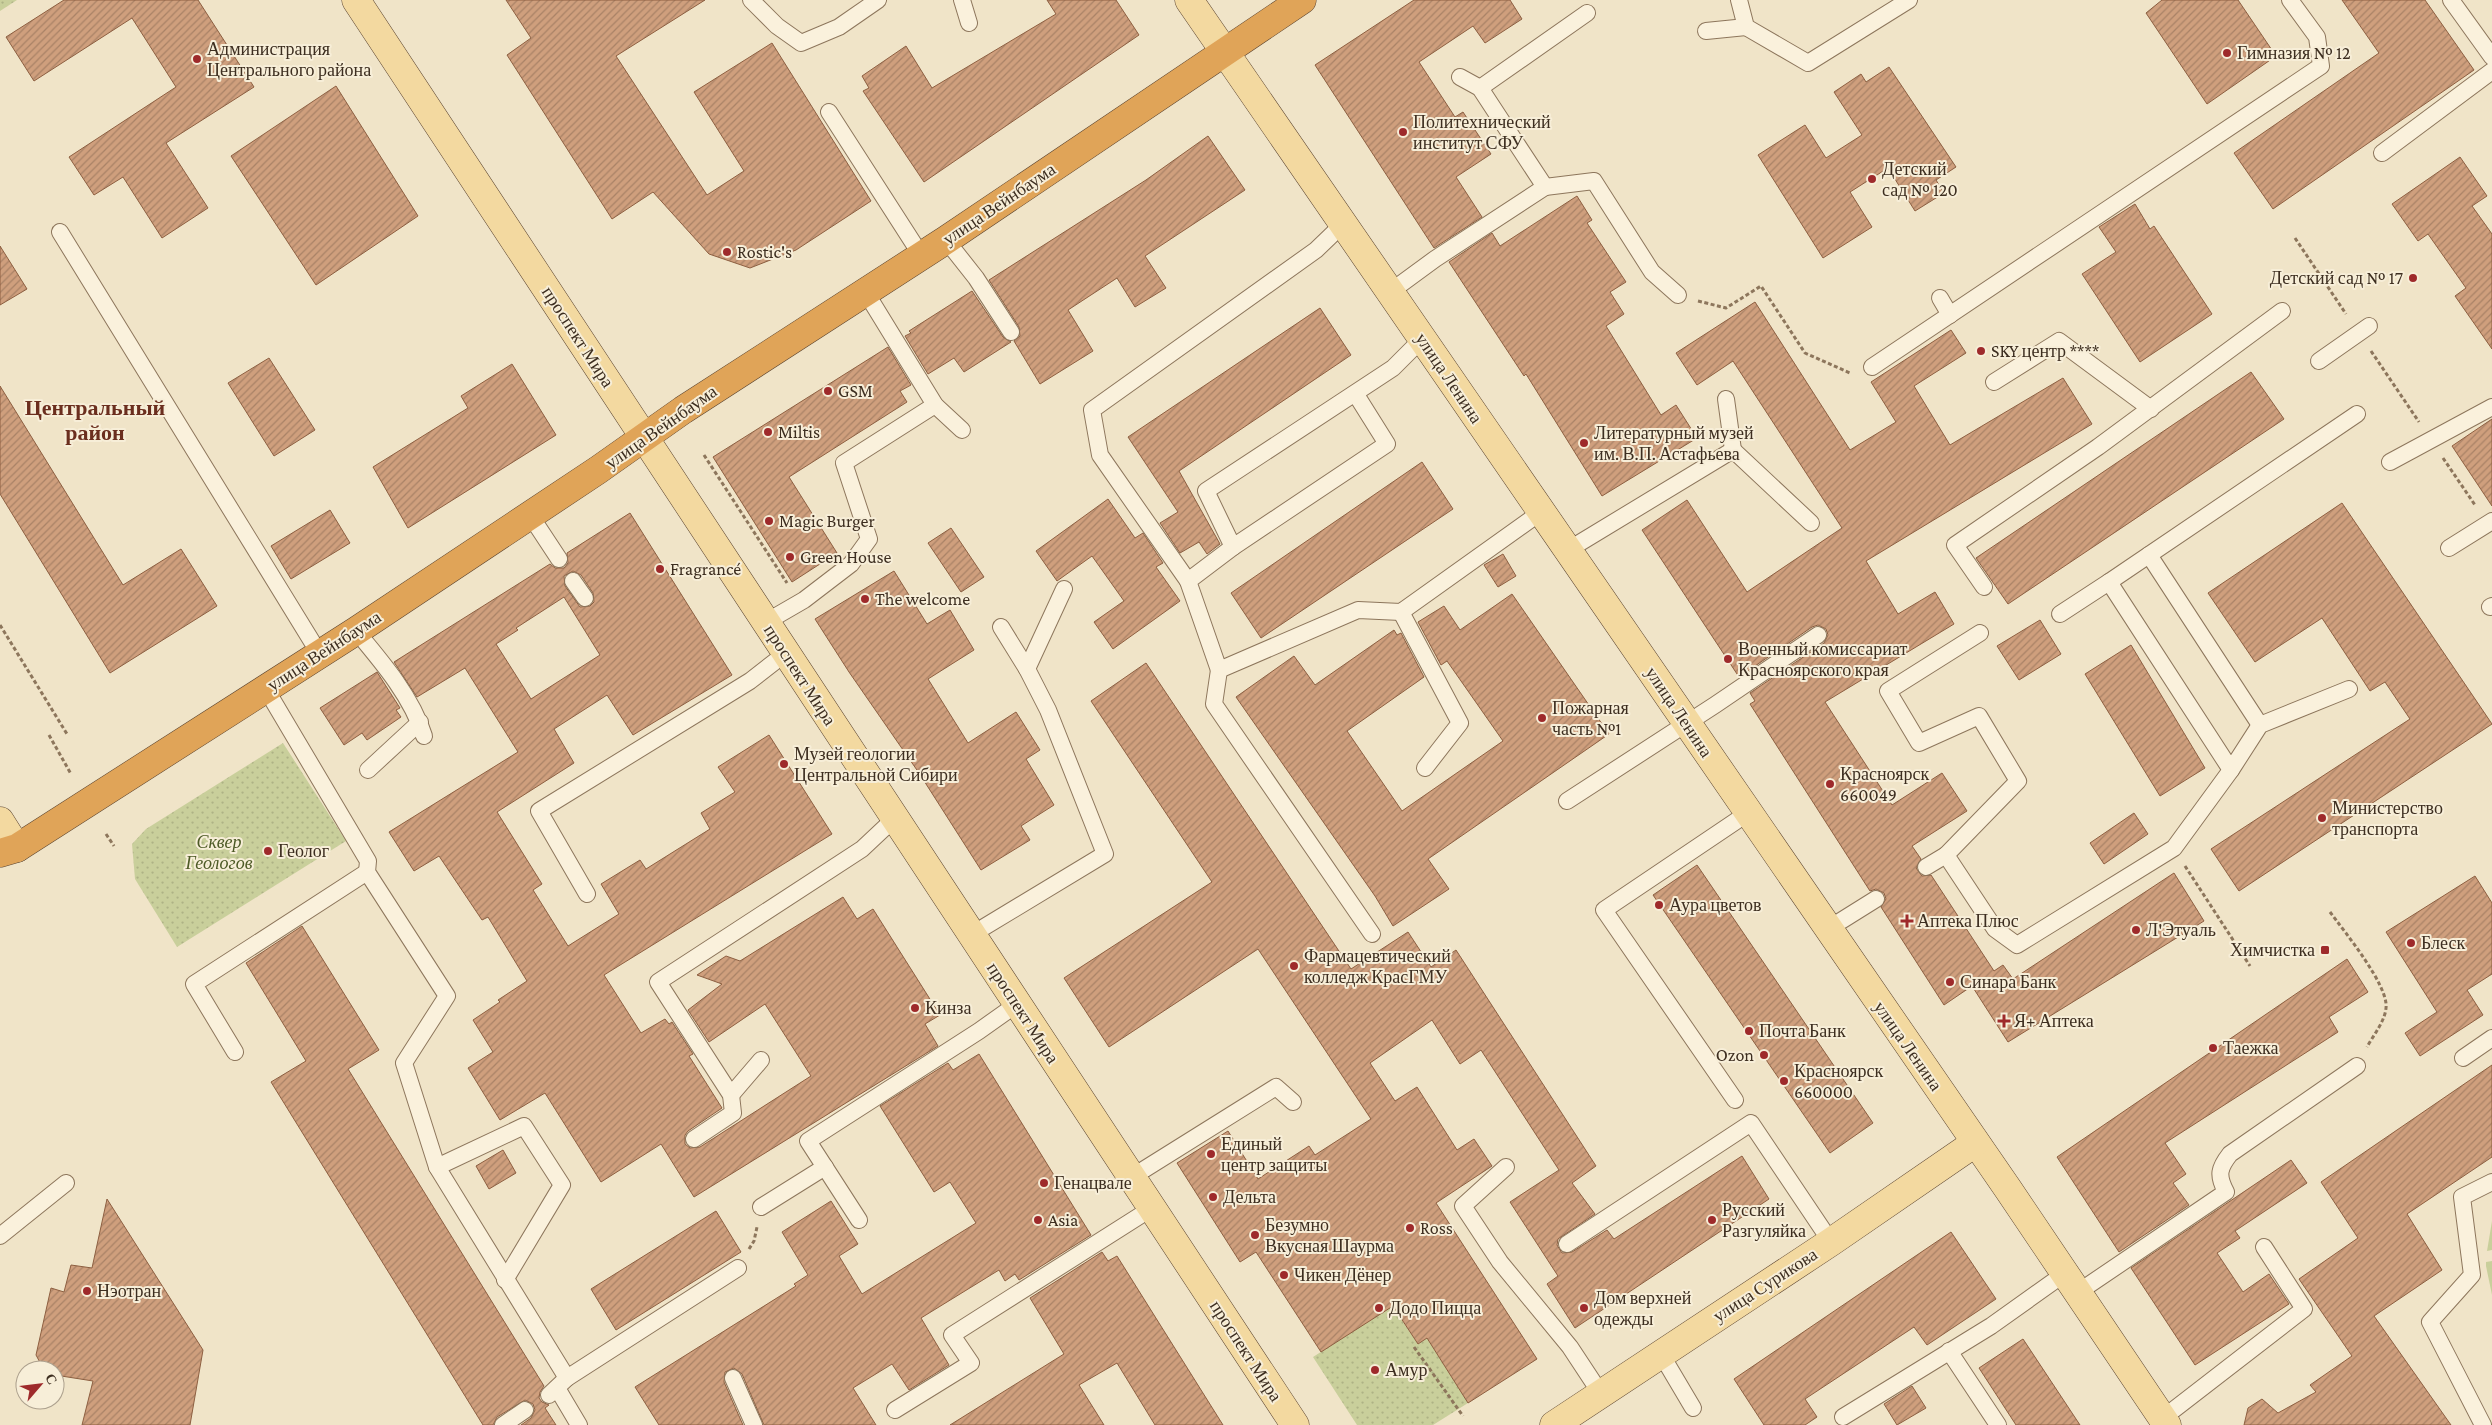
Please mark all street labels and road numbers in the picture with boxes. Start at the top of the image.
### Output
street label: улица Вейнбаума [939,159,1059,249]
street label: проспект Мира [538,283,618,391]
street label: улица Ленина [1411,329,1487,427]
street label: улица Вейнбаума [601,381,721,473]
street label: улица Вейнбаума [263,607,385,695]
street label: проспект Мира [760,621,840,729]
street label: улица Ленина [1641,663,1717,761]
street label: проспект Мира [983,959,1063,1067]
street label: улица Ленина [1870,997,1946,1095]
street label: улица Сурикова [1709,1244,1821,1326]
street label: проспект Мира [1206,1297,1286,1405]

